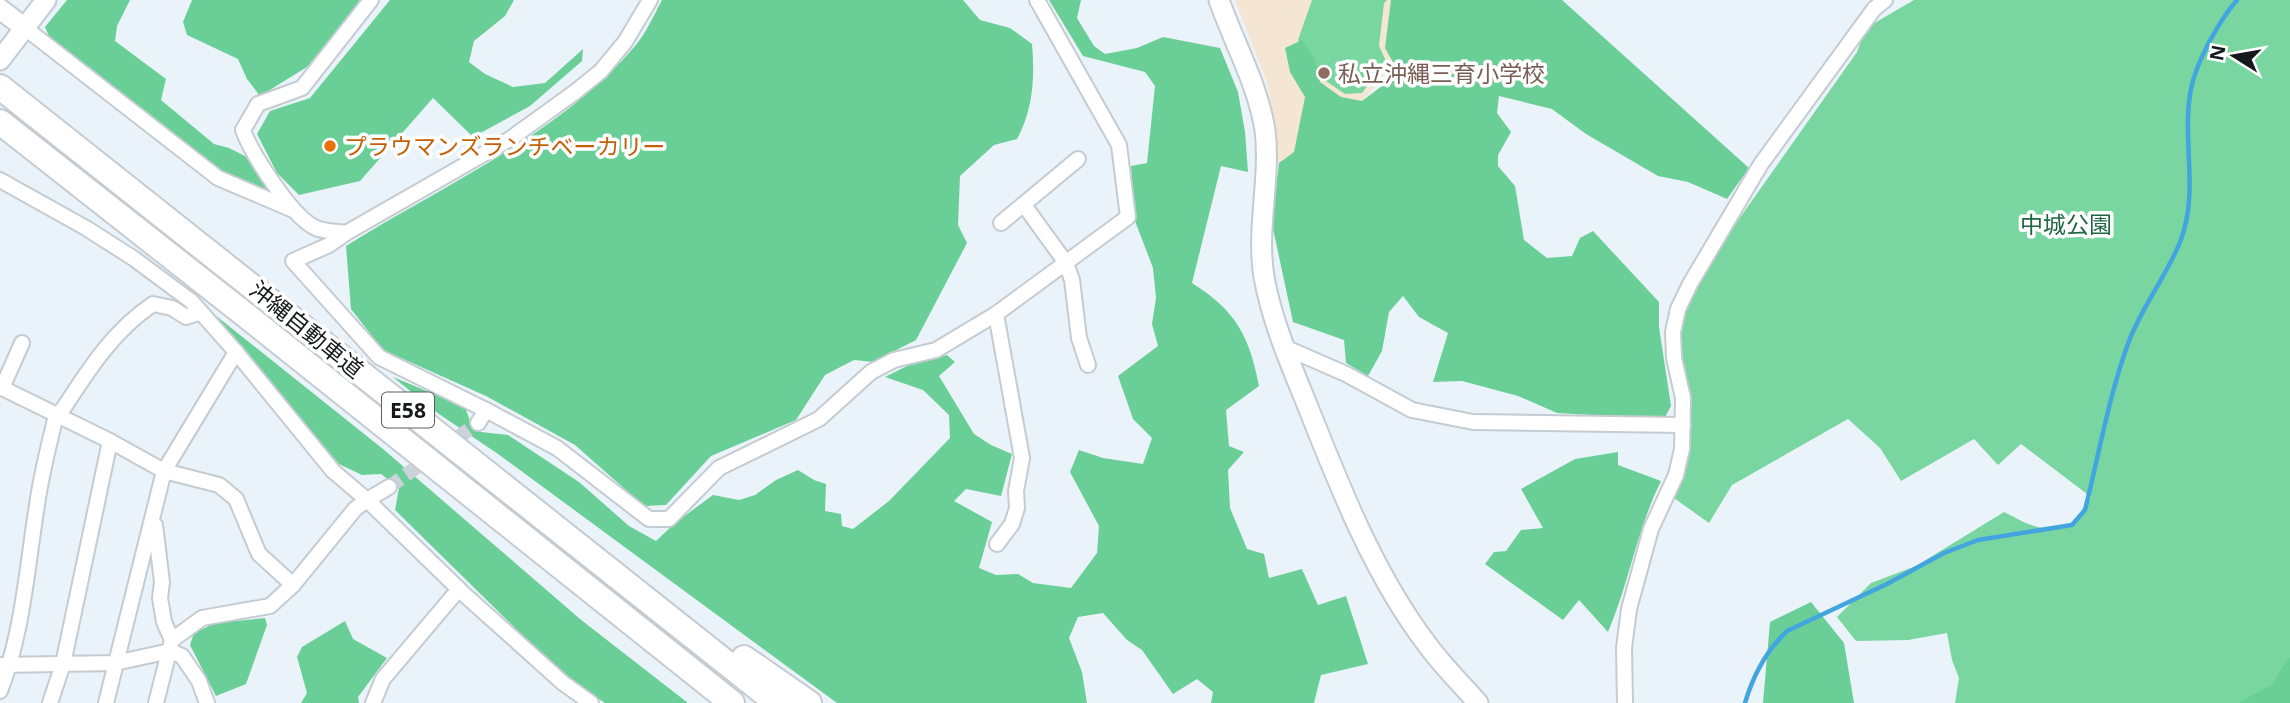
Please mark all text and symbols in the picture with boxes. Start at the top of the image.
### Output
north arrow [2199,21,2269,91]
text: N [2203,43,2232,63]
place label: 私立沖縄三育小学校 [1338,57,1545,89]
marker: 私立沖縄三育小学校 [1316,65,1332,81]
place label: プラウマンズランチベーカリー [344,130,666,162]
marker: プラウマンズランチベーカリー [322,138,338,154]
park label: 中城公園 [2020,208,2112,240]
street label: 沖縄自動車道 [243,273,371,385]
road number: E58 [382,392,434,428]

